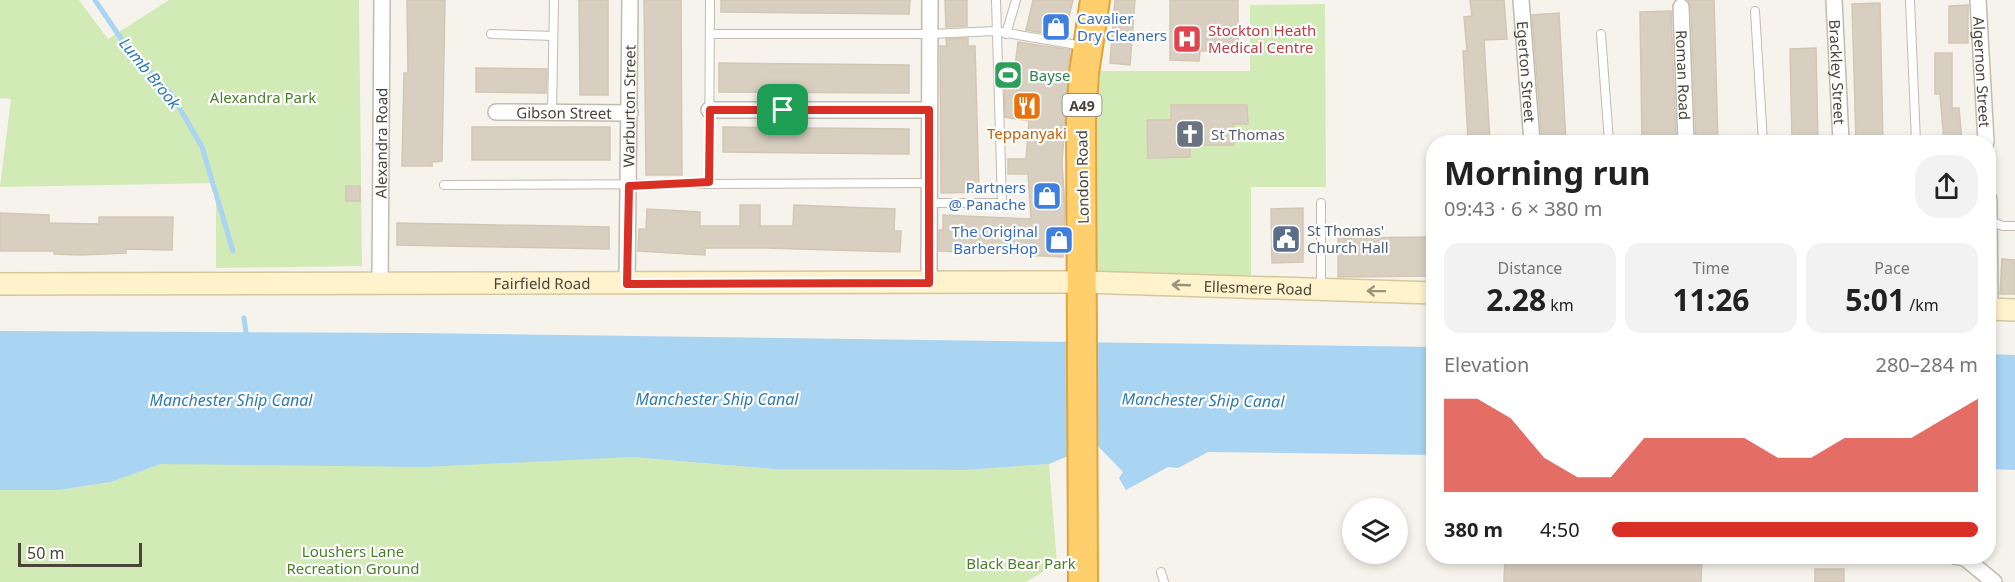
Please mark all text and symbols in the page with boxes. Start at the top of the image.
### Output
place label: Cavalier Dry Cleaners [1077,8,1167,45]
shop icon: Cavalier Dry Cleaners [1040,11,1072,43]
street label: Algernon Street [1969,16,1995,128]
street label: Brackley Street [1825,19,1850,125]
place label: Stockton Heath Medical Centre [1208,20,1316,57]
street label: Egerton Street [1513,20,1541,124]
hospital icon: Stockton Heath Medical Centre [1171,23,1203,55]
street label: Roman Road [1672,30,1695,120]
water label: Lumb Brook [114,33,186,114]
street label: Warburton Street [618,44,640,167]
sports icon: Bayse [992,59,1024,91]
place label: Bayse [1029,65,1070,85]
pin [757,84,808,135]
park label: Alexandra Park [210,87,316,107]
street label: Alexandra Road [371,88,391,198]
restaurant icon: Teppanyaki [1011,90,1043,122]
icon: arrive [766,93,799,126]
road number: A49 [1062,94,1102,116]
street label: Gibson Street [516,102,612,123]
church icon: St Thomas [1174,118,1206,150]
place label: Teppanyaki [987,123,1067,143]
place label: St Thomas [1211,124,1285,144]
street label: London Road [1071,130,1093,224]
text: Morning run [1444,150,1650,195]
button: share [1915,155,1978,218]
place label: Partners @ Panache [949,177,1026,214]
shop icon: Partners @ Panache [1031,180,1063,212]
text: 09:43 · 6 × 380 m [1444,195,1602,222]
place label: St Thomas' Church Hall [1307,220,1389,257]
place label: The Original BarbersHop [952,221,1038,258]
public building icon: St Thomas' Church Hall [1270,223,1302,255]
shop icon: The Original BarbersHop [1043,224,1075,256]
text: Distance [1498,257,1562,279]
text: Time [1692,257,1730,279]
text: Pace [1874,257,1910,279]
street label: Fairfield Road [494,273,590,293]
street label: Ellesmere Road [1203,276,1313,299]
text: 2.28 [1486,279,1546,320]
text: 11:26 [1672,279,1750,320]
text: 5:01 [1845,279,1905,320]
one-way arrow [1171,280,1191,291]
one-way arrow [1366,285,1386,297]
text: km [1546,294,1574,316]
text: /km [1905,294,1939,316]
text: Elevation [1444,351,1529,378]
text: 280–284 m [1875,351,1978,378]
water label: Manchester Ship Canal [636,388,799,410]
water label: Manchester Ship Canal [1121,388,1285,412]
water label: Manchester Ship Canal [150,389,313,411]
map controls [1342,498,1408,564]
button: layers [1342,498,1408,564]
text: 380 m [1444,516,1503,543]
text: 4:50 [1540,516,1580,543]
scale bar [18,540,142,568]
park label: Loushers Lane Recreation Ground [287,541,419,578]
text: 50 m [27,542,64,564]
park label: Black Bear Park [966,553,1076,573]

